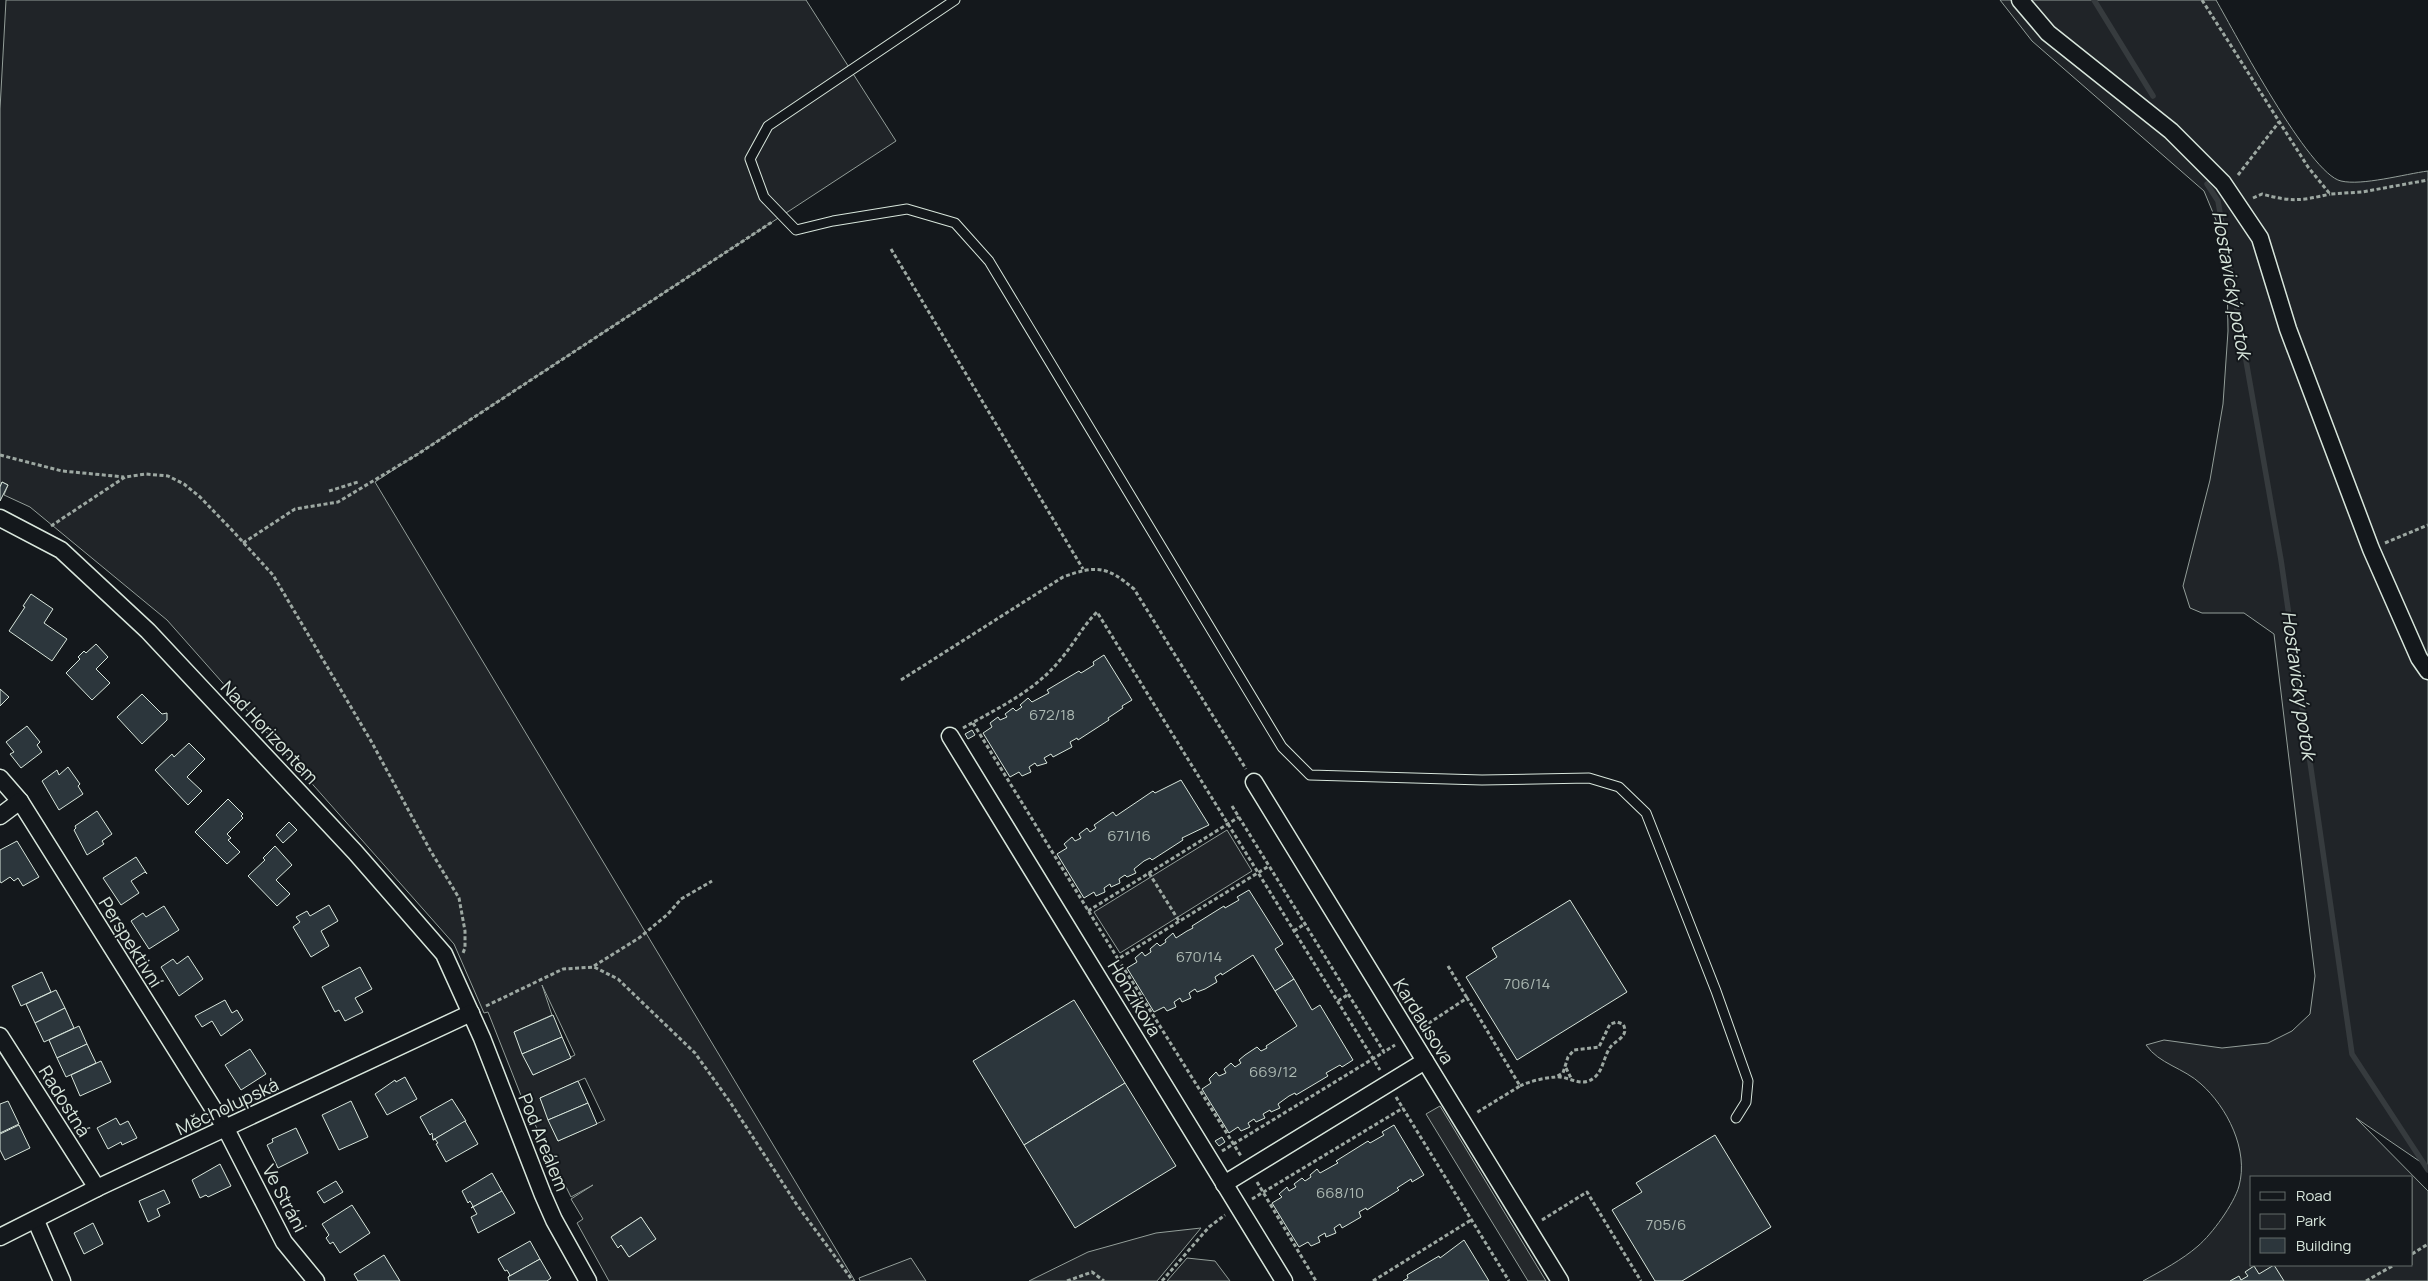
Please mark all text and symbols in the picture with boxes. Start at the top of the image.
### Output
water label: Hostavický potok [2206,209,2258,364]
water label: Hostavický potok [2276,609,2323,764]
street label: Nad Horizontem [216,675,324,789]
house number: 672/18 [1029,704,1075,725]
house number: 671/16 [1107,825,1151,846]
street label: Perspektivní [94,892,168,992]
house number: 670/14 [1176,946,1222,967]
street label: Honzíkova [1103,955,1167,1041]
house number: 706/14 [1504,973,1550,994]
street label: Kardausova [1388,974,1460,1068]
street label: Radostná [34,1061,96,1141]
house number: 669/12 [1249,1061,1297,1082]
street label: Měcholupská [172,1072,282,1140]
street label: Pod Areálem [513,1090,575,1194]
street label: Ve Stráni [257,1160,313,1236]
legend [2250,1176,2413,1266]
house number: 668/10 [1316,1182,1364,1203]
text: Road [2296,1185,2332,1206]
text: Park [2296,1210,2326,1231]
house number: 705/6 [1646,1214,1686,1235]
text: Building [2296,1235,2351,1256]

